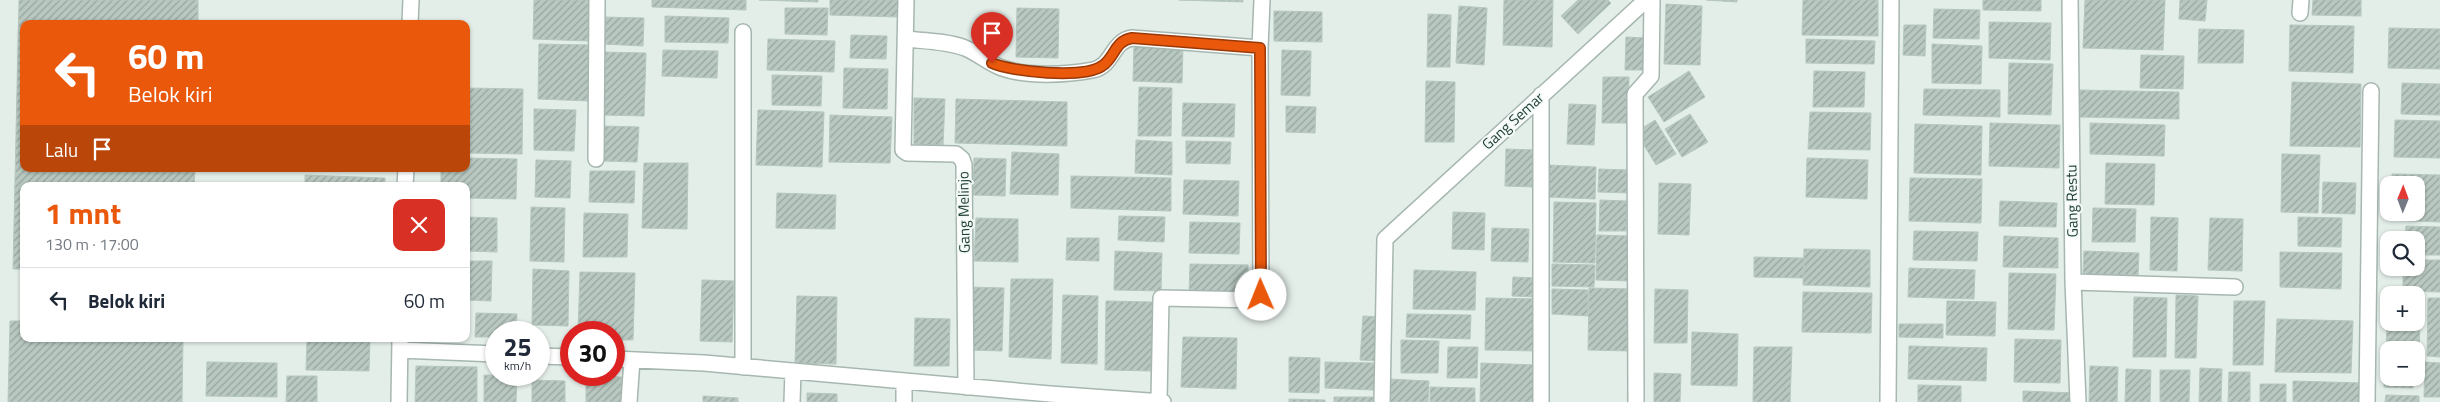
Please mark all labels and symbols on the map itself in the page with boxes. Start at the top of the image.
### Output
pin [971,12,1013,63]
street label: Gang Semar [1476,86,1549,155]
street label: Gang Restu [2059,164,2084,238]
street label: Gang Melinjo [951,171,976,253]
north arrow [2380,176,2425,221]
position arrow [1234,268,1286,320]
speed limit sign: 30 [560,321,625,386]

